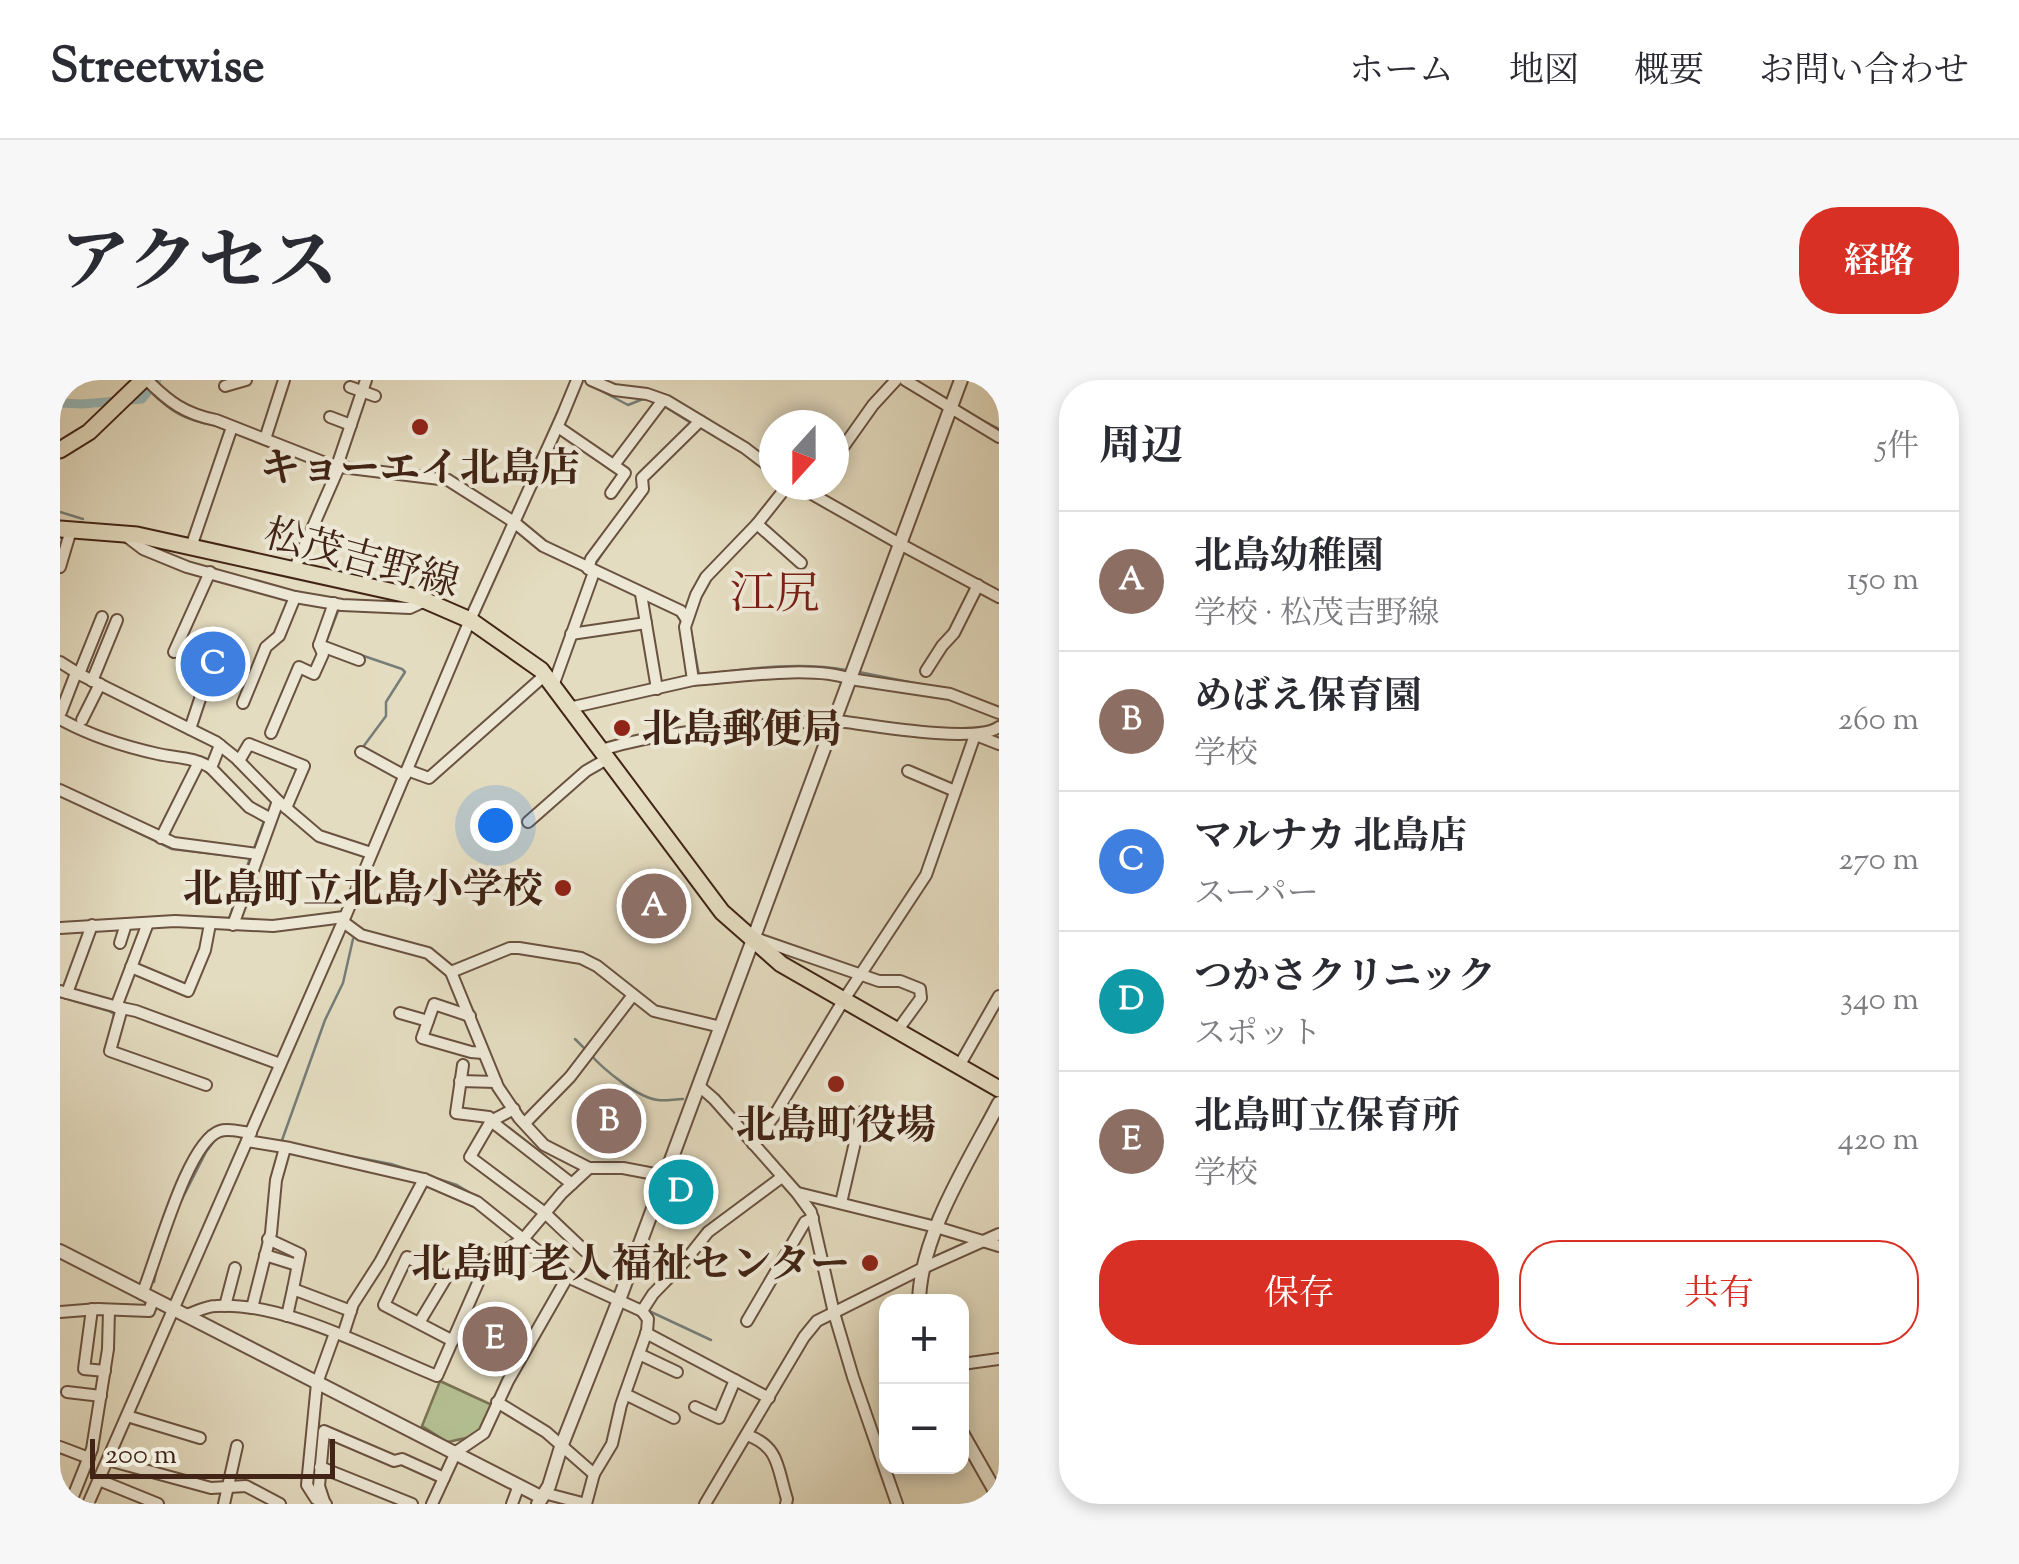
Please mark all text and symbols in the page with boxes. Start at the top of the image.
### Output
text: Streetwise [50,35,265,104]
text: ホーム [1349,47,1454,98]
text: 地図 [1509,47,1579,98]
text: 概要 [1634,47,1704,98]
text: お問い合わせ [1759,47,1969,98]
button: 経路 [1799,207,1959,314]
text: アクセス [60,217,338,317]
north arrow [759,410,849,500]
marker: キョーエイ北島店 [409,416,431,438]
text: 周辺 [1099,419,1183,479]
text: 5件 [1876,425,1919,471]
place label: キョーエイ北島店 [260,443,580,500]
street label: 松茂吉野線 [257,508,465,615]
text: 北島幼稚園 [1194,532,1384,586]
text: A [1119,558,1144,604]
text: 150 m [1847,558,1919,604]
district label: 江尻 [730,565,820,630]
text: 学校 · 松茂吉野線 [1194,592,1440,638]
pin: C [180,626,246,702]
text: めばえ保育園 [1194,672,1422,726]
text: B [1121,698,1142,744]
text: 260 m [1838,698,1919,744]
place label: 北島郵便局 [642,704,842,761]
marker: 北島郵便局 [611,717,633,739]
text: 学校 [1194,732,1258,778]
your location [470,800,521,851]
text: マルナカ 北島店 [1194,812,1467,866]
text: C [1119,838,1144,884]
text: 270 m [1838,838,1919,884]
place label: 北島町立北島小学校 [183,864,543,921]
pin: A [622,868,686,944]
text: スーパー [1194,872,1319,918]
marker: 北島町立北島小学校 [552,877,574,899]
text: つかさクリニック [1194,952,1496,1006]
text: D [1119,978,1144,1024]
text: 340 m [1840,978,1919,1024]
text: スポット [1194,1012,1322,1058]
marker: 北島町役場 [825,1073,847,1095]
pin: B [576,1084,642,1158]
text: 北島町立保育所 [1194,1092,1460,1146]
place label: 北島町役場 [736,1100,936,1157]
text: E [1122,1118,1141,1164]
text: 420 m [1838,1118,1919,1164]
text: 学校 [1194,1152,1258,1198]
pin: D [648,1154,714,1230]
place label: 北島町老人福祉センター [412,1239,850,1296]
button: 保存 [1099,1240,1499,1345]
button: 共有 [1519,1240,1919,1345]
marker: 北島町老人福祉センター [859,1252,881,1274]
map controls [879,1294,969,1474]
button: + [879,1294,969,1384]
pin: E [462,1302,528,1376]
button: − [879,1384,969,1474]
scale bar [90,1434,335,1478]
text: 200 m [105,1436,177,1476]

